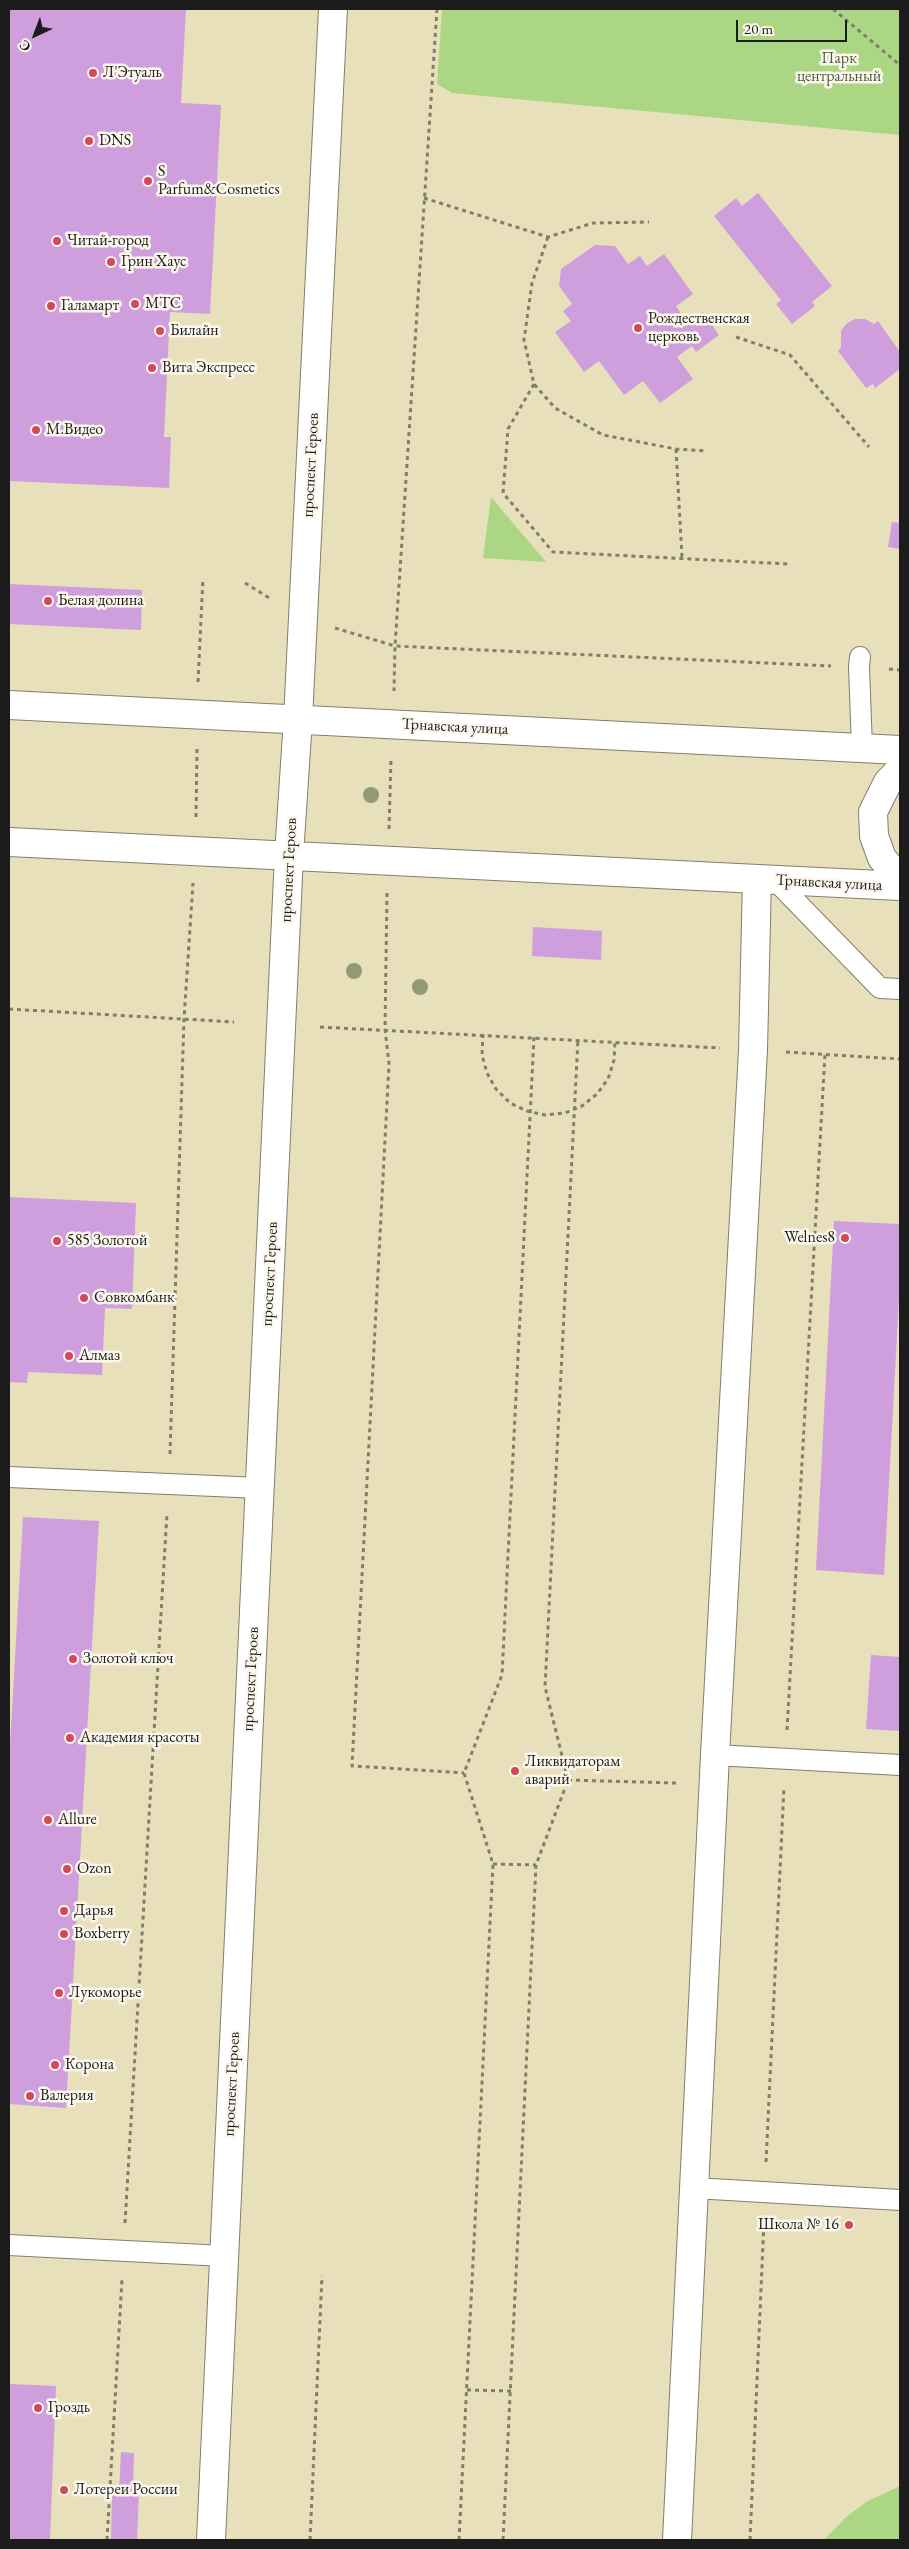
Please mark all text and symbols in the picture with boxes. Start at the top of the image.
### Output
north arrow [10,10,60,60]
scale bar [739,10,850,42]
text: 20 m [744,19,773,38]
text: С [15,36,35,56]
park label: Парк центральный [797,49,881,87]
place label: Л'Этуаль [103,63,162,83]
marker: Л'Этуаль [87,67,99,79]
place label: DNS [99,131,131,151]
marker: DNS [83,135,95,147]
place label: S Parfum&Cosmetics [158,162,280,200]
marker: S Parfum&Cosmetics [142,175,154,187]
place label: Читай-город [67,231,149,251]
marker: Читай-город [51,235,63,247]
place label: Грин Хаус [121,252,187,272]
marker: Грин Хаус [105,256,117,268]
place label: МТС [145,294,181,314]
place label: Галамарт [61,296,119,316]
marker: МТС [129,298,141,310]
marker: Галамарт [45,300,57,312]
place label: Рождественская церковь [648,309,750,347]
place label: Билайн [170,321,219,341]
marker: Рождественская церковь [632,322,644,334]
marker: Билайн [154,325,166,337]
place label: Вита Экспресс [162,358,255,378]
marker: Вита Экспресс [146,362,158,374]
street label: проспект Героев [299,412,323,518]
place label: М.Видео [46,420,103,440]
marker: М.Видео [30,424,42,436]
place label: Белая долина [58,591,144,611]
marker: Белая долина [42,595,54,607]
street label: Трнавская улица [401,715,509,739]
street label: проспект Героев [277,817,301,923]
street label: Трнавская улица [775,871,883,895]
street label: проспект Героев [258,1221,282,1327]
place label: Welnes8 [784,1228,835,1248]
place label: 585 Золотой [67,1231,147,1251]
marker: Welnes8 [839,1232,851,1244]
marker: 585 Золотой [51,1235,63,1247]
place label: Совкомбанк [94,1288,175,1308]
marker: Совкомбанк [78,1292,90,1304]
place label: Алмаз [79,1346,120,1366]
marker: Алмаз [63,1350,75,1362]
street label: проспект Героев [239,1626,263,1732]
place label: Золотой ключ [83,1649,173,1669]
marker: Золотой ключ [67,1653,79,1665]
place label: Академия красоты [80,1728,200,1748]
marker: Академия красоты [64,1732,76,1744]
place label: Ликвидаторам аварий [525,1752,620,1790]
marker: Ликвидаторам аварий [509,1765,521,1777]
place label: Allure [58,1810,97,1830]
marker: Allure [42,1814,54,1826]
place label: Ozon [77,1859,112,1879]
marker: Ozon [61,1863,73,1875]
place label: Дарья [74,1901,114,1921]
marker: Дарья [58,1905,70,1917]
place label: Boxberry [74,1924,130,1944]
marker: Boxberry [58,1928,70,1940]
place label: Лукоморье [69,1983,141,2003]
marker: Лукоморье [53,1987,65,1999]
street label: проспект Героев [220,2031,244,2137]
place label: Корона [65,2055,114,2075]
marker: Корона [49,2059,61,2071]
place label: Валерия [40,2086,94,2106]
marker: Валерия [24,2090,36,2102]
place label: Школа № 16 [758,2215,839,2235]
marker: Школа № 16 [843,2219,855,2231]
place label: Гроздь [48,2398,90,2418]
marker: Гроздь [32,2402,44,2414]
place label: Лотереи России [74,2480,178,2500]
marker: Лотереи России [58,2484,70,2496]

